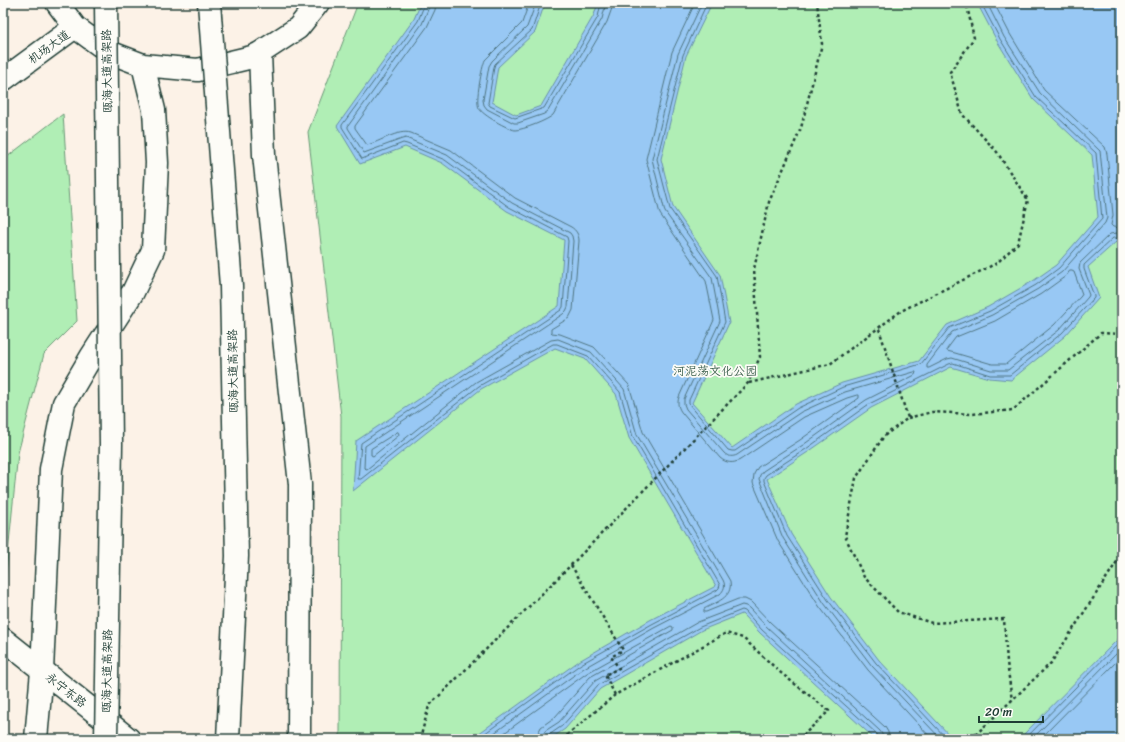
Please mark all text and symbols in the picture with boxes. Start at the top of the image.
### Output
street label: 机场大道 [23,24,75,70]
street label: 瓯海大道高架路 [95,29,119,113]
street label: 瓯海大道高架路 [221,329,245,413]
park label: 河泥荡文化公园 [673,360,757,382]
street label: 瓯海大道高架路 [95,629,119,713]
street label: 永宁东路 [40,667,92,713]
scale bar [979,698,1043,724]
text: 20 m [985,701,1012,723]

